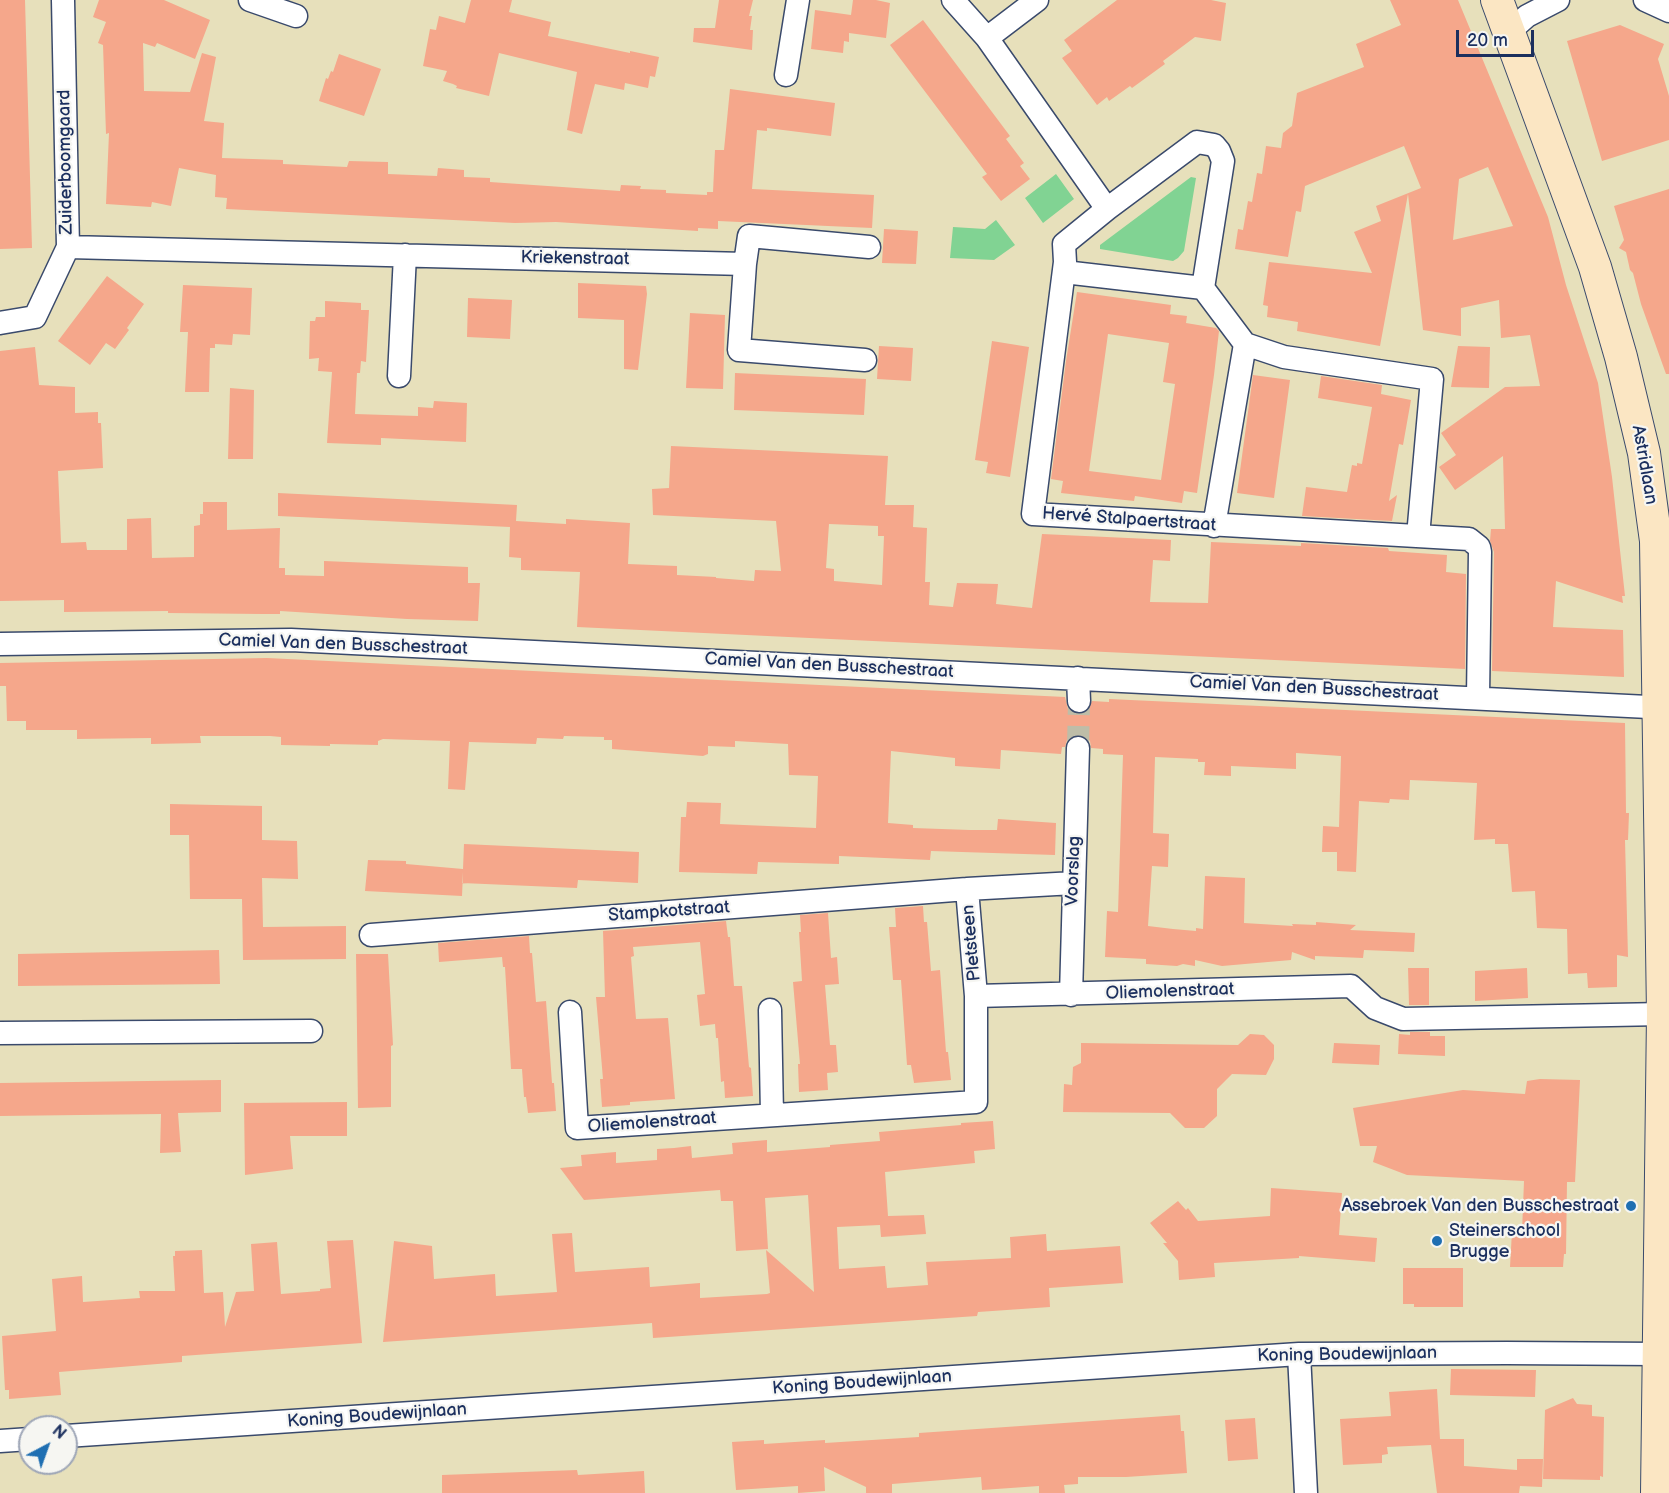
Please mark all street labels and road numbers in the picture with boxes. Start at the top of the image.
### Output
street label: Zuiderboomgaard [54,89,78,235]
street label: Kriekenstraat [520,247,630,271]
street label: Astridlaan [1626,424,1662,506]
street label: Hervé Stalpaertstraat [1041,503,1217,537]
street label: Camiel Van den Busschestraat [218,630,468,660]
street label: Camiel Van den Busschestraat [704,649,954,683]
street label: Camiel Van den Busschestraat [1189,672,1439,706]
street label: Voorslag [1062,836,1086,906]
street label: Stampkotstraat [608,897,730,927]
street label: Pletsteen [958,904,986,982]
street label: Oliemolenstraat [1105,979,1235,1005]
street label: Oliemolenstraat [587,1108,717,1138]
street label: Koning Boudewijnlaan [1257,1343,1437,1367]
street label: Koning Boudewijnlaan [772,1366,952,1400]
street label: Koning Boudewijnlaan [287,1399,467,1433]

